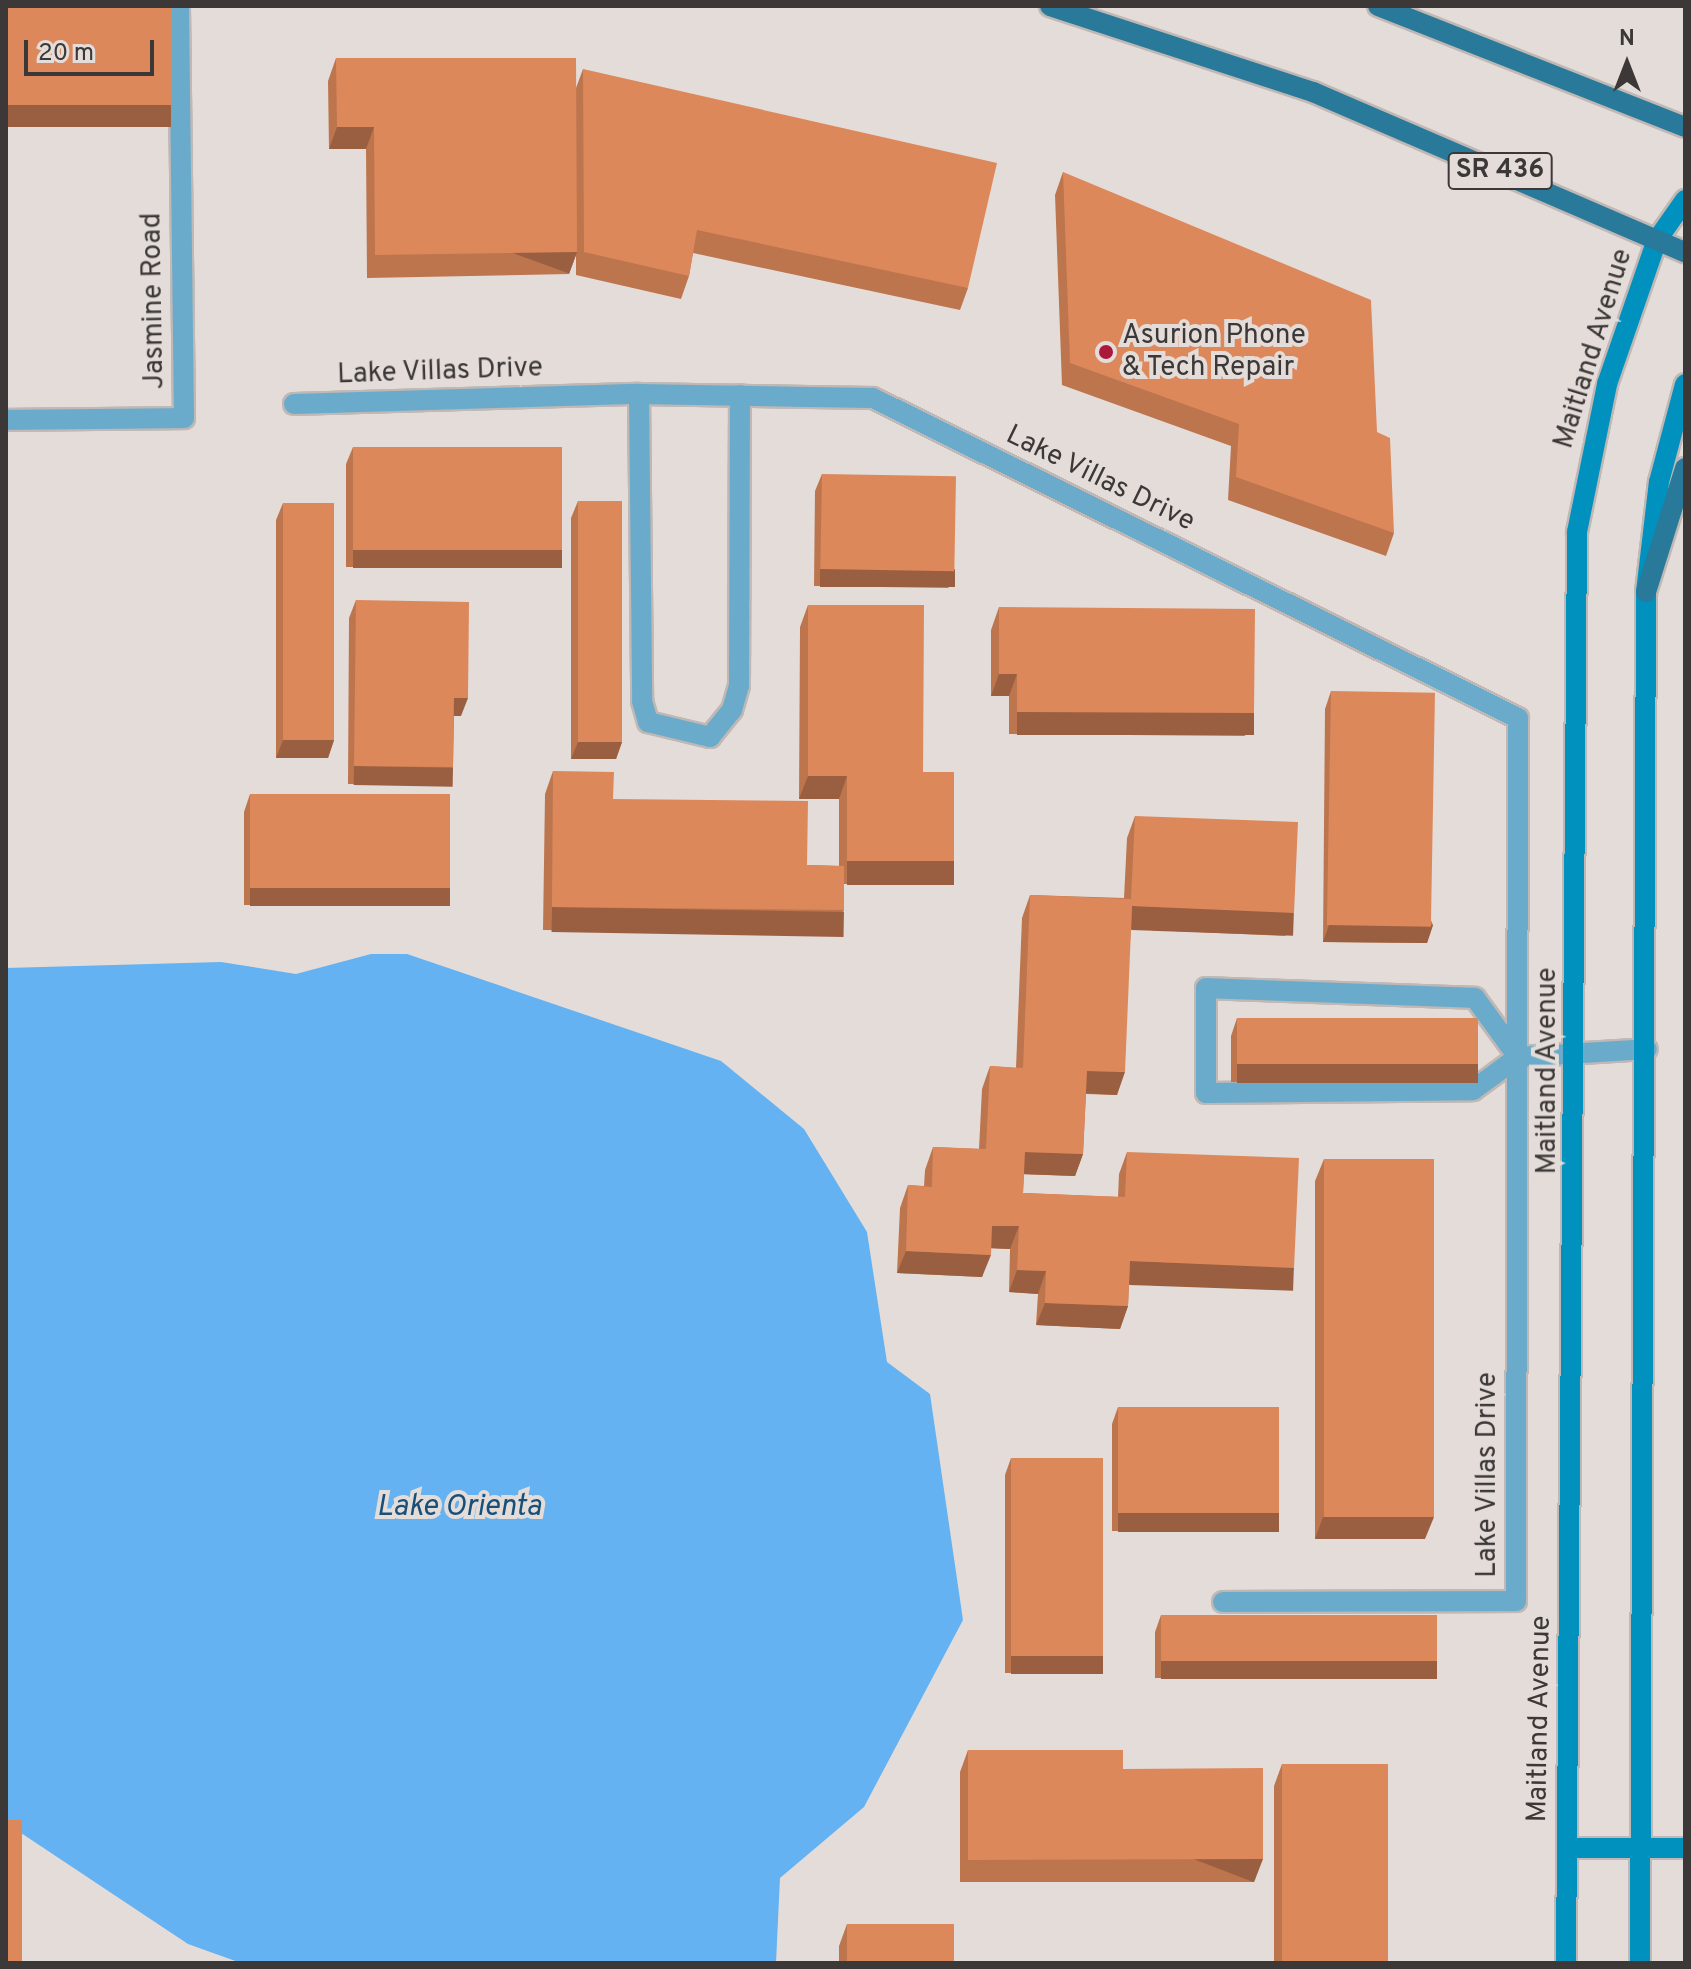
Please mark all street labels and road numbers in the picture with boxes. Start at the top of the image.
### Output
road number: SR 436 [1446,149,1554,193]
street label: Jasmine Road [136,212,172,390]
street label: Maitland Avenue [1548,245,1640,453]
street label: Lake Villas Drive [336,352,544,392]
street label: Lake Villas Drive [1000,419,1200,539]
street label: Maitland Avenue [1531,967,1565,1175]
street label: Lake Villas Drive [1471,1372,1505,1578]
street label: Maitland Avenue [1521,1615,1559,1823]

